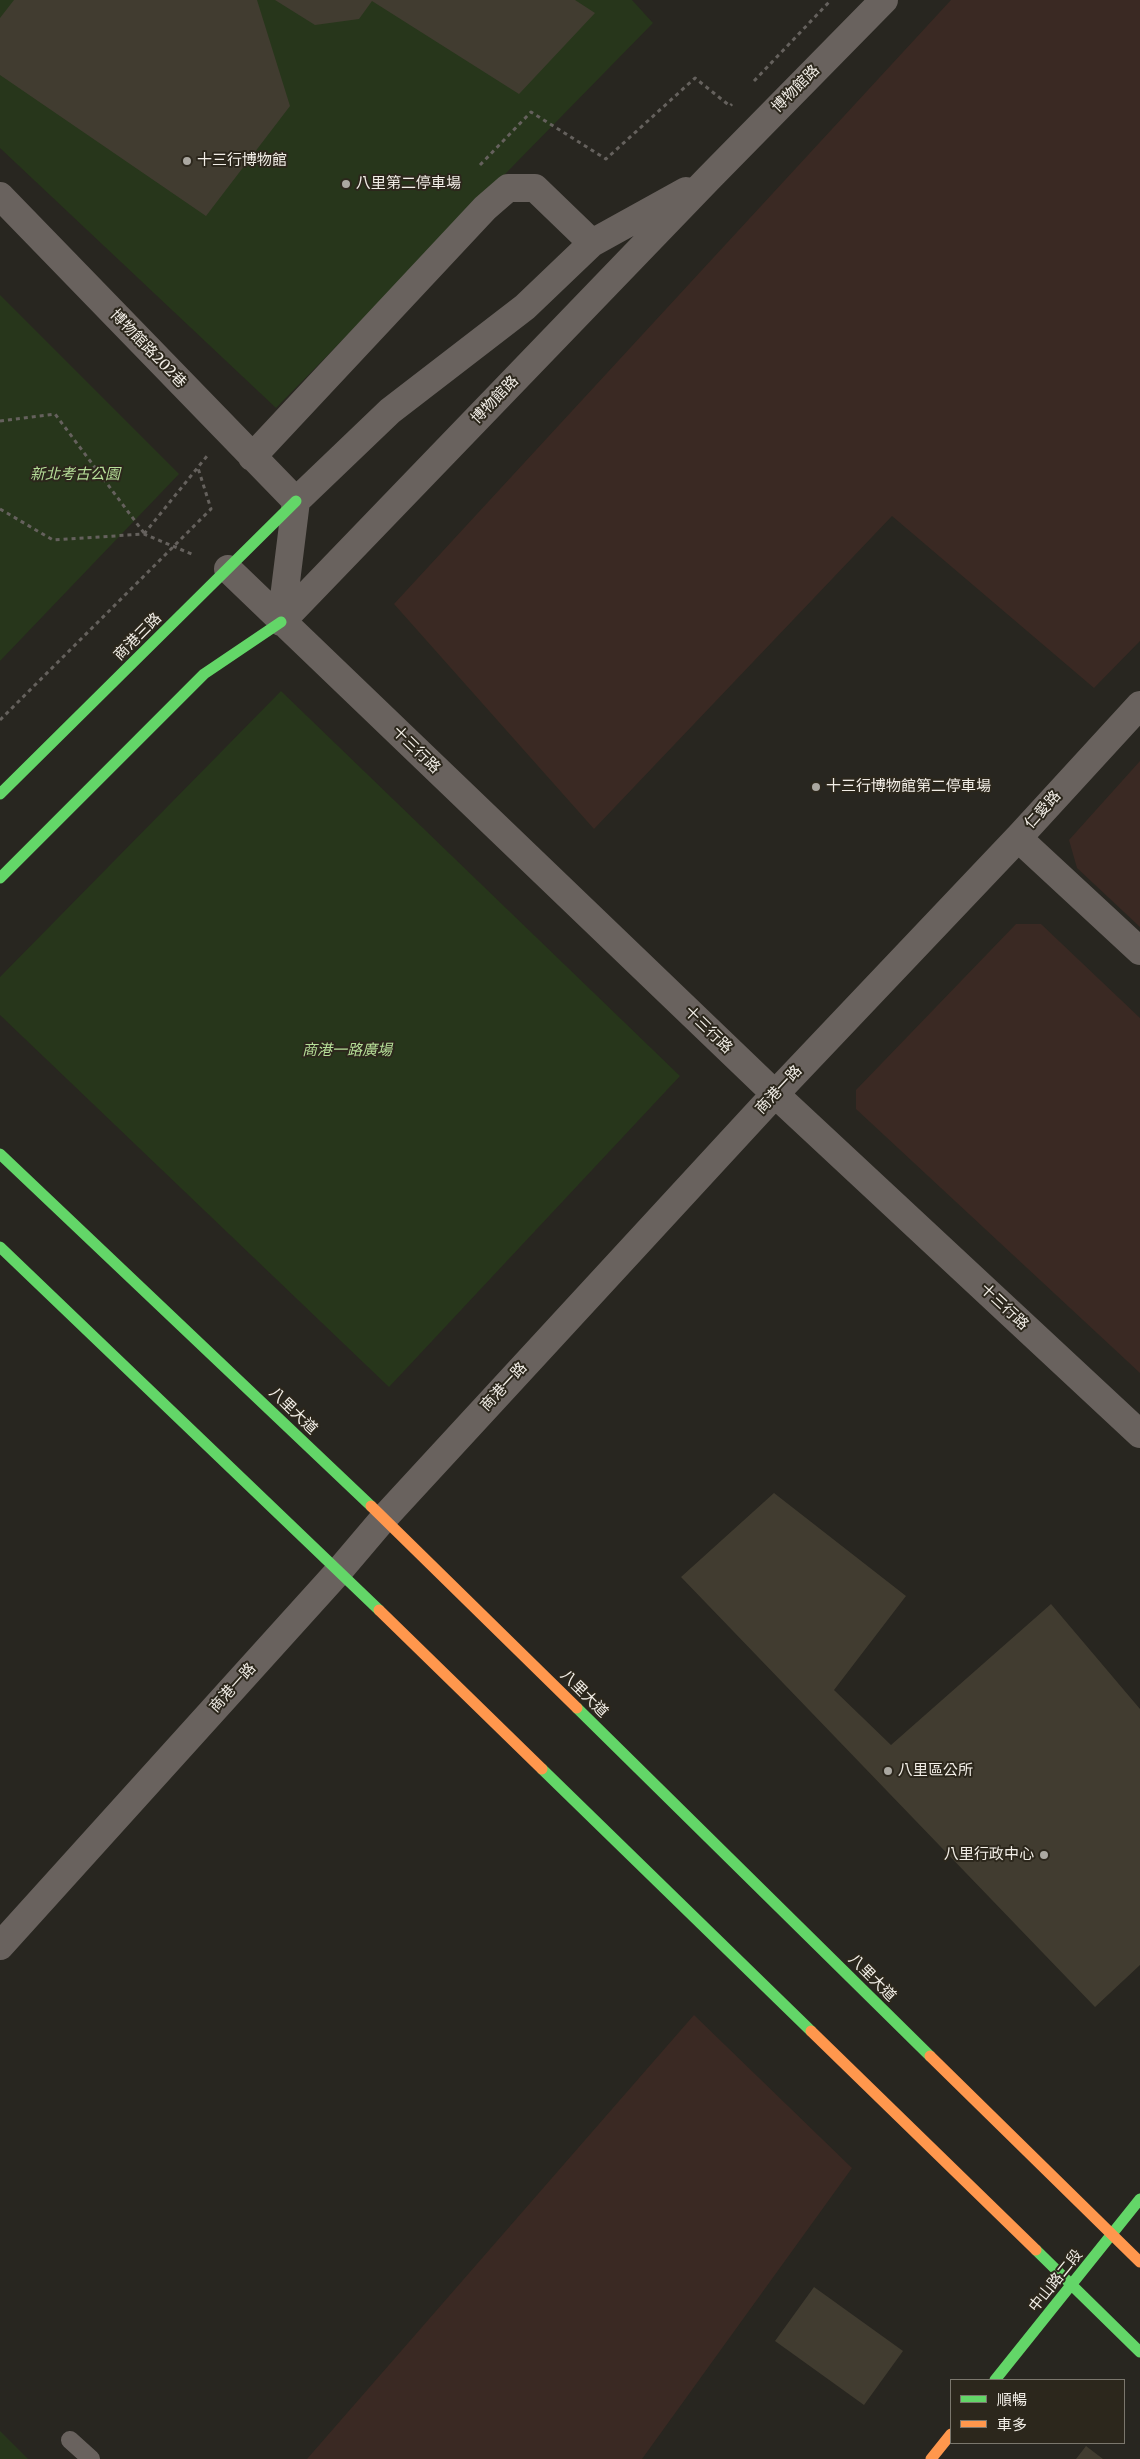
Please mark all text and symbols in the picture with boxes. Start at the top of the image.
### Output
street label: 博物館路 [768,61,824,117]
place label: 十三行博物館 [197,152,287,170]
marker: 十三行博物館 [181,155,193,167]
place label: 八里第二停車場 [356,175,461,193]
marker: 八里第二停車場 [340,178,352,190]
street label: 博物館路202巷 [106,306,190,392]
street label: 博物館路 [468,372,522,428]
park label: 新北考古公園 [30,466,120,484]
street label: 商港三路 [110,609,166,665]
street label: 十三行路 [388,723,444,777]
place label: 十三行博物館第二停車場 [826,778,991,796]
marker: 十三行博物館第二停車場 [810,781,822,793]
street label: 仁愛路 [1021,787,1065,833]
street label: 十三行路 [680,1003,736,1057]
park label: 商港一路廣場 [302,1042,392,1060]
street label: 商港一路 [752,1062,806,1118]
street label: 十三行路 [976,1280,1032,1334]
street label: 商港一路 [477,1359,531,1415]
street label: 八里大道 [265,1384,321,1438]
street label: 商港一路 [206,1660,260,1716]
street label: 八里大道 [556,1666,612,1722]
place label: 八里區公所 [898,1762,973,1780]
marker: 八里區公所 [882,1765,894,1777]
place label: 八里行政中心 [944,1846,1034,1864]
marker: 八里行政中心 [1038,1849,1050,1861]
street label: 八里大道 [844,1950,900,2006]
street label: 中山路二段 [1025,2246,1087,2316]
legend [950,2379,1125,2444]
text: 順暢 [997,2390,1027,2409]
text: 車多 [997,2415,1027,2434]

